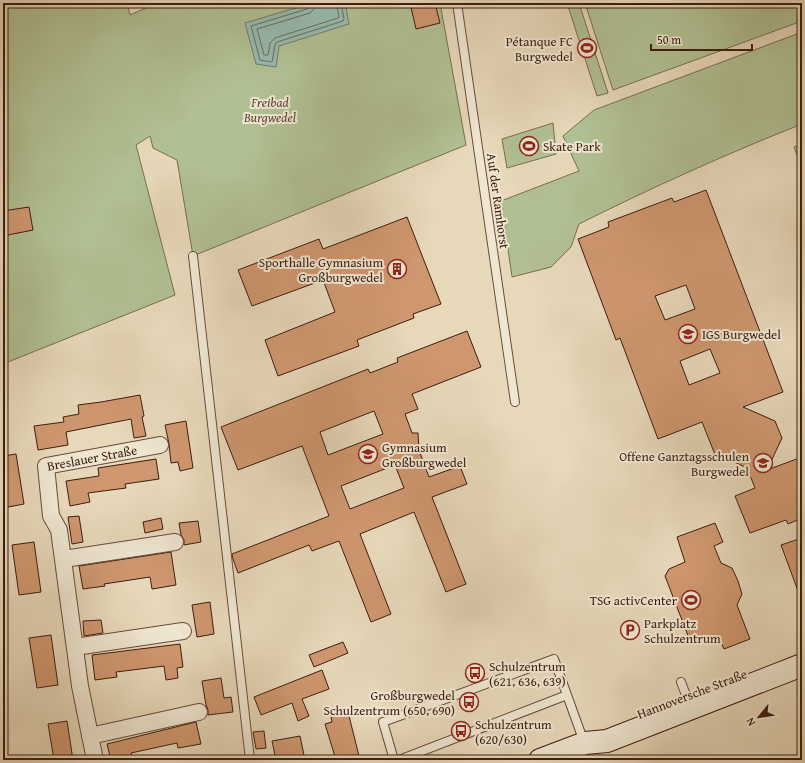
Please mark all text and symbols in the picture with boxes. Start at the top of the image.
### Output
scale bar [651,26,752,52]
text: 50 m [657,31,681,48]
place label: Pétanque FC Burgwedel [506,32,573,66]
sports icon: Pétanque FC Burgwedel [576,37,598,59]
park label: Freibad Burgwedel [243,93,296,127]
sports icon: Skate Park [518,135,540,157]
place label: Skate Park [543,137,601,156]
street label: Auf der Ramhorst [482,152,514,251]
place label: Sporthalle Gymnasium Großburgwedel [259,253,383,287]
building icon: Sporthalle Gymnasium Großburgwedel [386,258,408,280]
school or university icon: IGS Burgwedel [677,323,699,345]
place label: IGS Burgwedel [702,325,781,344]
place label: Gymnasium Großburgwedel [382,438,467,472]
street label: Breslauer Straße [45,440,138,475]
school or university icon: Gymnasium Großburgwedel [357,443,379,465]
place label: Offene Ganztagsschulen Burgwedel [619,447,750,481]
school or university icon: Offene Ganztagsschulen Burgwedel [752,452,774,474]
sports icon: TSG activCenter [680,589,702,611]
place label: TSG activCenter [590,591,678,610]
place label: Parkplatz Schulzentrum [644,614,721,648]
parking icon: Parkplatz Schulzentrum [619,619,641,641]
place label: Schulzentrum (621, 636, 639) [489,657,566,691]
bus stop icon: Schulzentrum (621, 636, 639) [464,662,486,684]
street label: Hannoversche Straße [634,664,750,724]
place label: Großburgwedel Schulzentrum (650, 690) [324,686,455,720]
bus stop icon: Großburgwedel Schulzentrum (650, 690) [458,691,480,713]
north arrow [739,697,779,737]
text: N [741,714,759,729]
place label: Schulzentrum (620/630) [475,715,552,749]
bus stop icon: Schulzentrum (620/630) [450,720,472,742]

